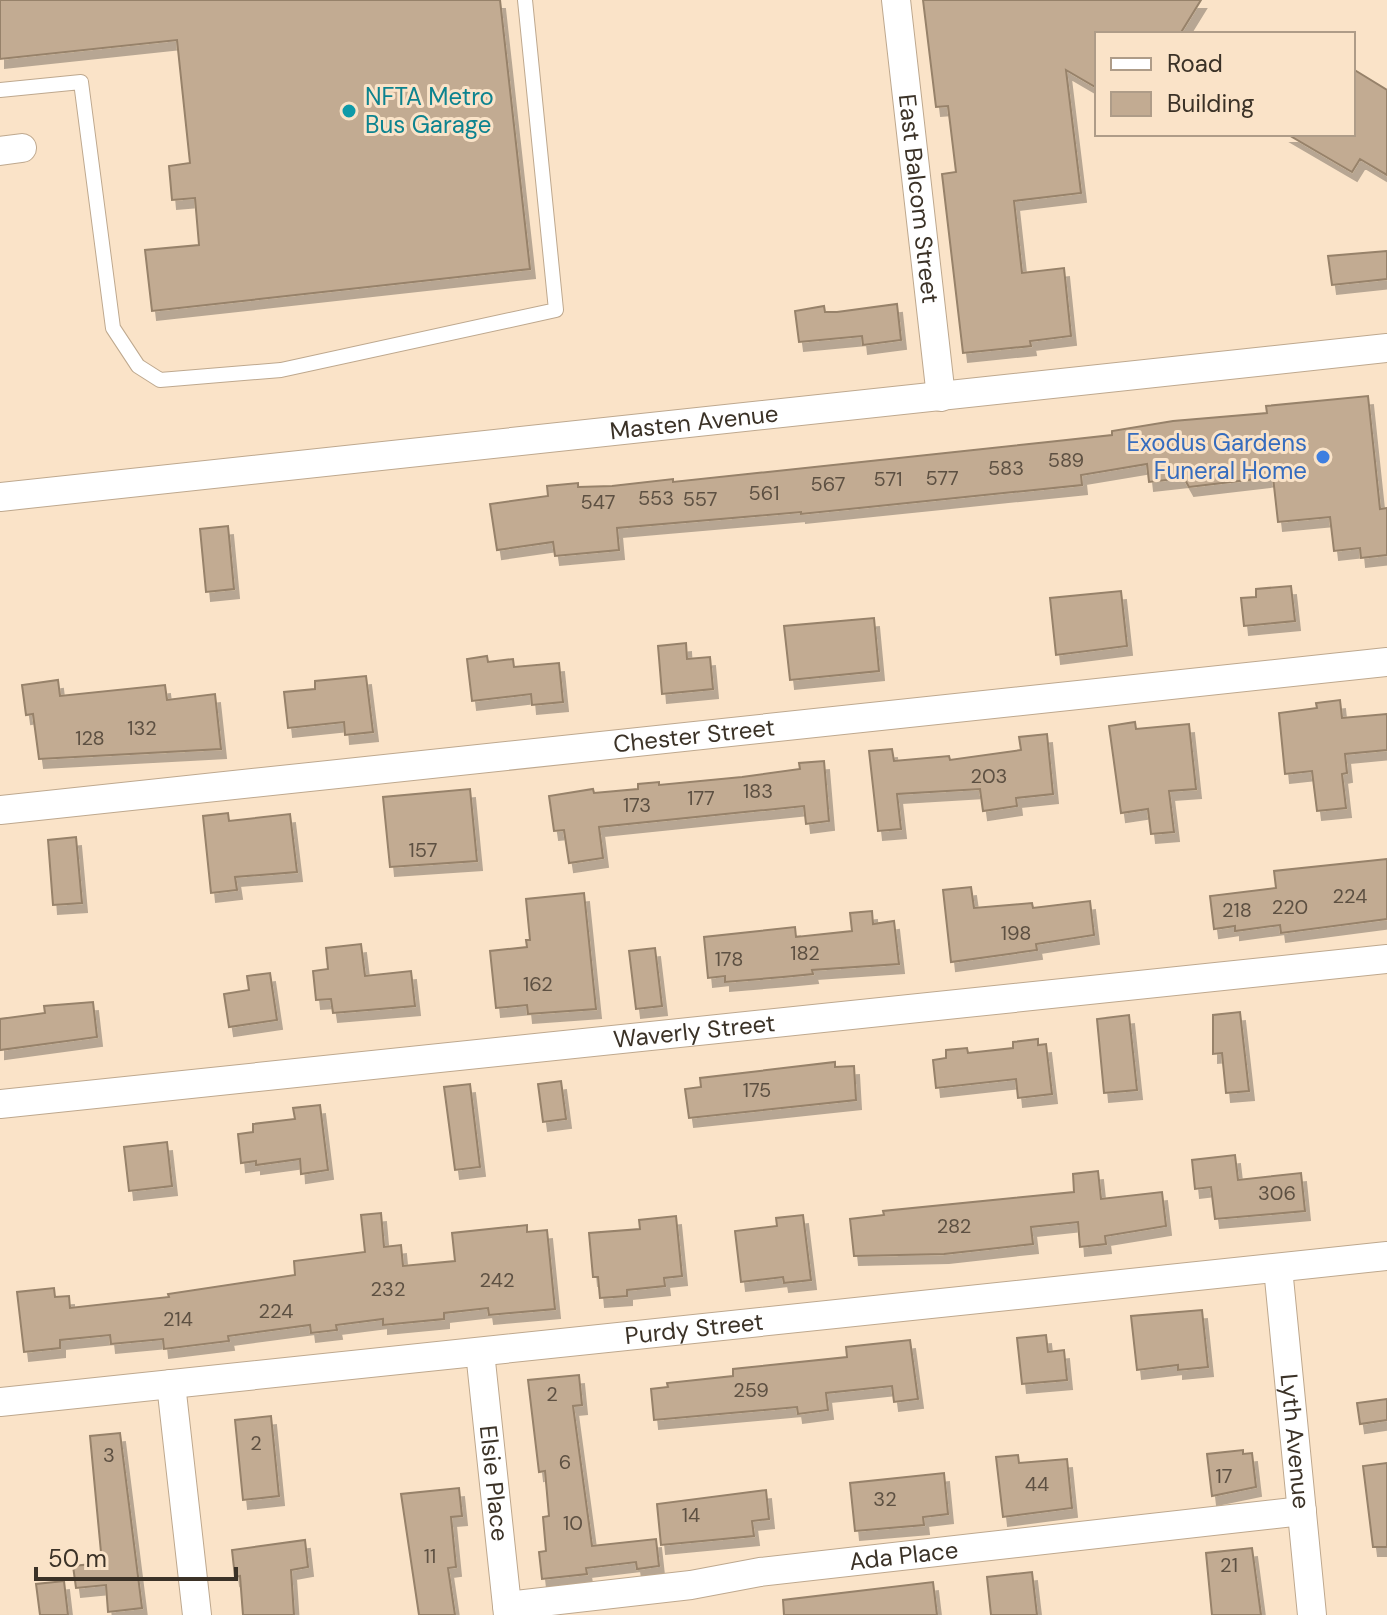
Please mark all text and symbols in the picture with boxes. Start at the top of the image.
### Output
legend [1095,32,1355,136]
text: Road [1167,48,1223,79]
place label: NFTA Metro Bus Garage [365,81,494,140]
text: Building [1167,88,1254,119]
street label: East Balcom Street [892,92,946,305]
marker: NFTA Metro Bus Garage [340,102,358,120]
street label: Masten Avenue [608,397,780,446]
place label: Exodus Gardens Funeral Home [1126,427,1307,486]
house number: 589 [1048,447,1084,473]
marker: Exodus Gardens Funeral Home [1314,448,1332,466]
house number: 583 [988,455,1024,481]
house number: 577 [925,465,959,491]
house number: 571 [874,466,902,492]
house number: 567 [811,471,845,497]
house number: 561 [749,480,780,506]
house number: 553 [638,485,674,511]
house number: 557 [683,486,717,512]
house number: 547 [580,489,616,515]
street label: Chester Street [612,711,776,759]
house number: 132 [127,715,157,741]
house number: 128 [75,725,105,751]
house number: 203 [971,763,1007,789]
house number: 183 [743,778,773,804]
house number: 177 [687,785,715,811]
house number: 173 [623,792,651,818]
house number: 157 [409,837,437,863]
house number: 224 [1333,883,1367,909]
house number: 220 [1272,894,1308,920]
house number: 218 [1222,897,1252,923]
house number: 198 [1001,920,1031,946]
house number: 182 [790,940,820,966]
house number: 178 [715,946,743,972]
house number: 162 [523,971,553,997]
street label: Waverly Street [612,1007,777,1055]
house number: 175 [743,1077,771,1103]
house number: 306 [1258,1180,1296,1206]
house number: 282 [937,1213,971,1239]
house number: 242 [480,1267,514,1293]
house number: 232 [371,1276,405,1302]
house number: 224 [259,1298,293,1324]
house number: 214 [163,1306,193,1332]
street label: Purdy Street [623,1306,765,1351]
street label: Lyth Avenue [1273,1372,1318,1510]
house number: 259 [733,1377,769,1403]
house number: 2 [546,1381,558,1407]
street label: Elsie Place [473,1424,516,1543]
house number: 2 [250,1430,262,1456]
house number: 3 [103,1442,115,1468]
house number: 6 [559,1449,571,1475]
house number: 17 [1216,1463,1232,1489]
house number: 44 [1025,1471,1049,1497]
house number: 32 [873,1486,897,1512]
house number: 14 [682,1502,700,1528]
house number: 10 [563,1510,583,1536]
scale bar [36,1531,236,1581]
street label: Ada Place [847,1534,960,1577]
text: 50 m [48,1543,107,1574]
house number: 11 [424,1543,436,1569]
house number: 21 [1220,1552,1238,1578]

